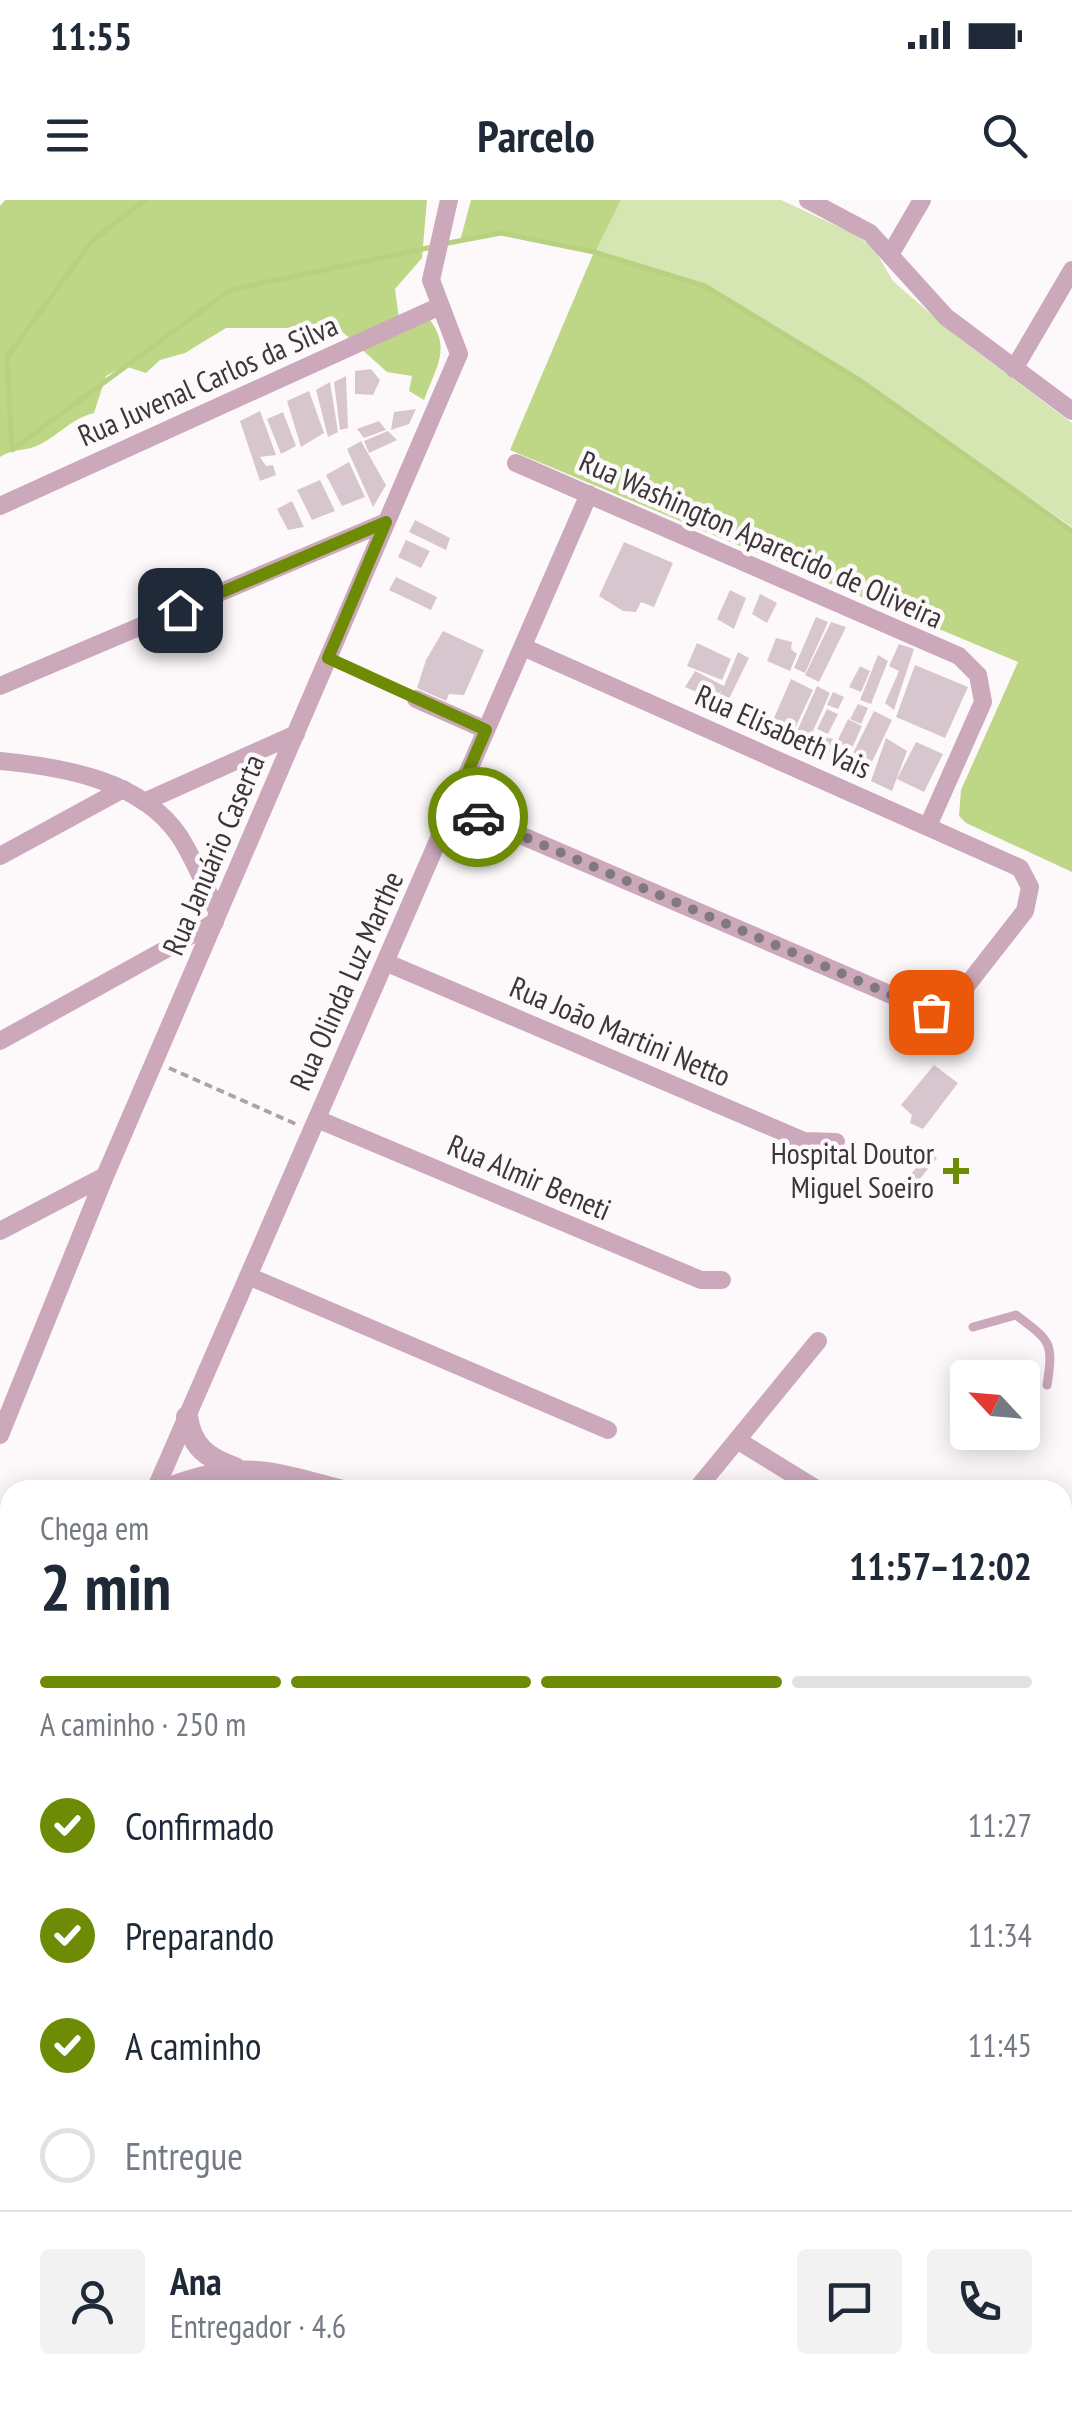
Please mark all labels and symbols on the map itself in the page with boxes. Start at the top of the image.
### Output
street label: Rua Juvenal Carlos da Silva [72,305,343,454]
street label: Rua Washington Aparecido de Oliveira [574,441,949,637]
pin [138,568,223,653]
street label: Rua Elisabeth Vais [690,675,877,787]
street label: Rua Januário Caserta [153,748,272,961]
courier [428,767,528,867]
street label: Rua Olinda Luz Marthe [280,865,411,1096]
street label: Rua João Martini Netto [504,967,737,1095]
pin [889,970,974,1055]
street label: Rua Almir Beneti [442,1125,617,1228]
place label: Hospital Doutor Miguel Soeiro [771,1133,935,1206]
marker: Hospital Doutor Miguel Soeiro [943,1158,969,1184]
north arrow [950,1360,1040,1450]

